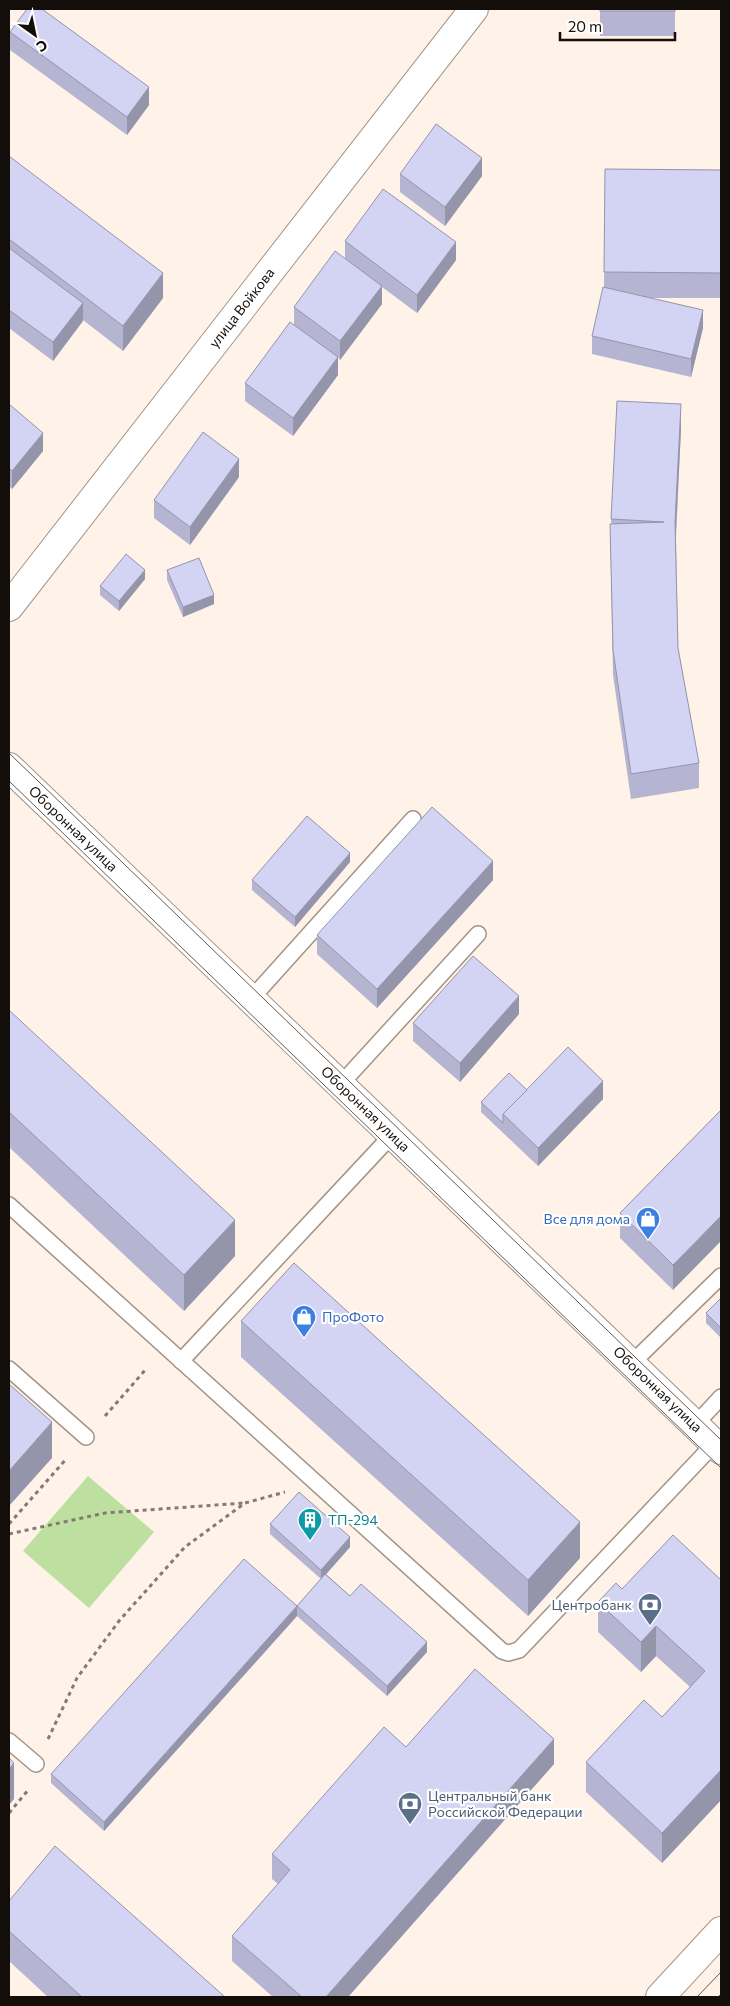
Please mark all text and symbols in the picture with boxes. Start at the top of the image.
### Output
north arrow [10,10,60,60]
scale bar [560,10,675,42]
text: 20 m [568,17,602,35]
text: С [34,37,51,56]
street label: улица Войкова [205,264,278,351]
street label: Оборонная улица [26,782,121,875]
street label: Оборонная улица [318,1062,414,1155]
shop icon: Все для дома [635,1206,661,1240]
place label: Все для дома [544,1210,630,1227]
shop icon: ПроФото [291,1304,317,1338]
place label: ПроФото [322,1308,384,1325]
street label: Оборонная улица [610,1343,706,1435]
building icon: ТП-294 [297,1507,323,1541]
place label: ТП-294 [328,1511,379,1528]
bank icon: Центробанк [637,1592,663,1626]
place label: Центробанк [552,1596,633,1613]
place label: Центральный банк Российской Федерации [428,1787,583,1820]
bank icon: Центральный банк Российской Федерации [397,1791,423,1825]

